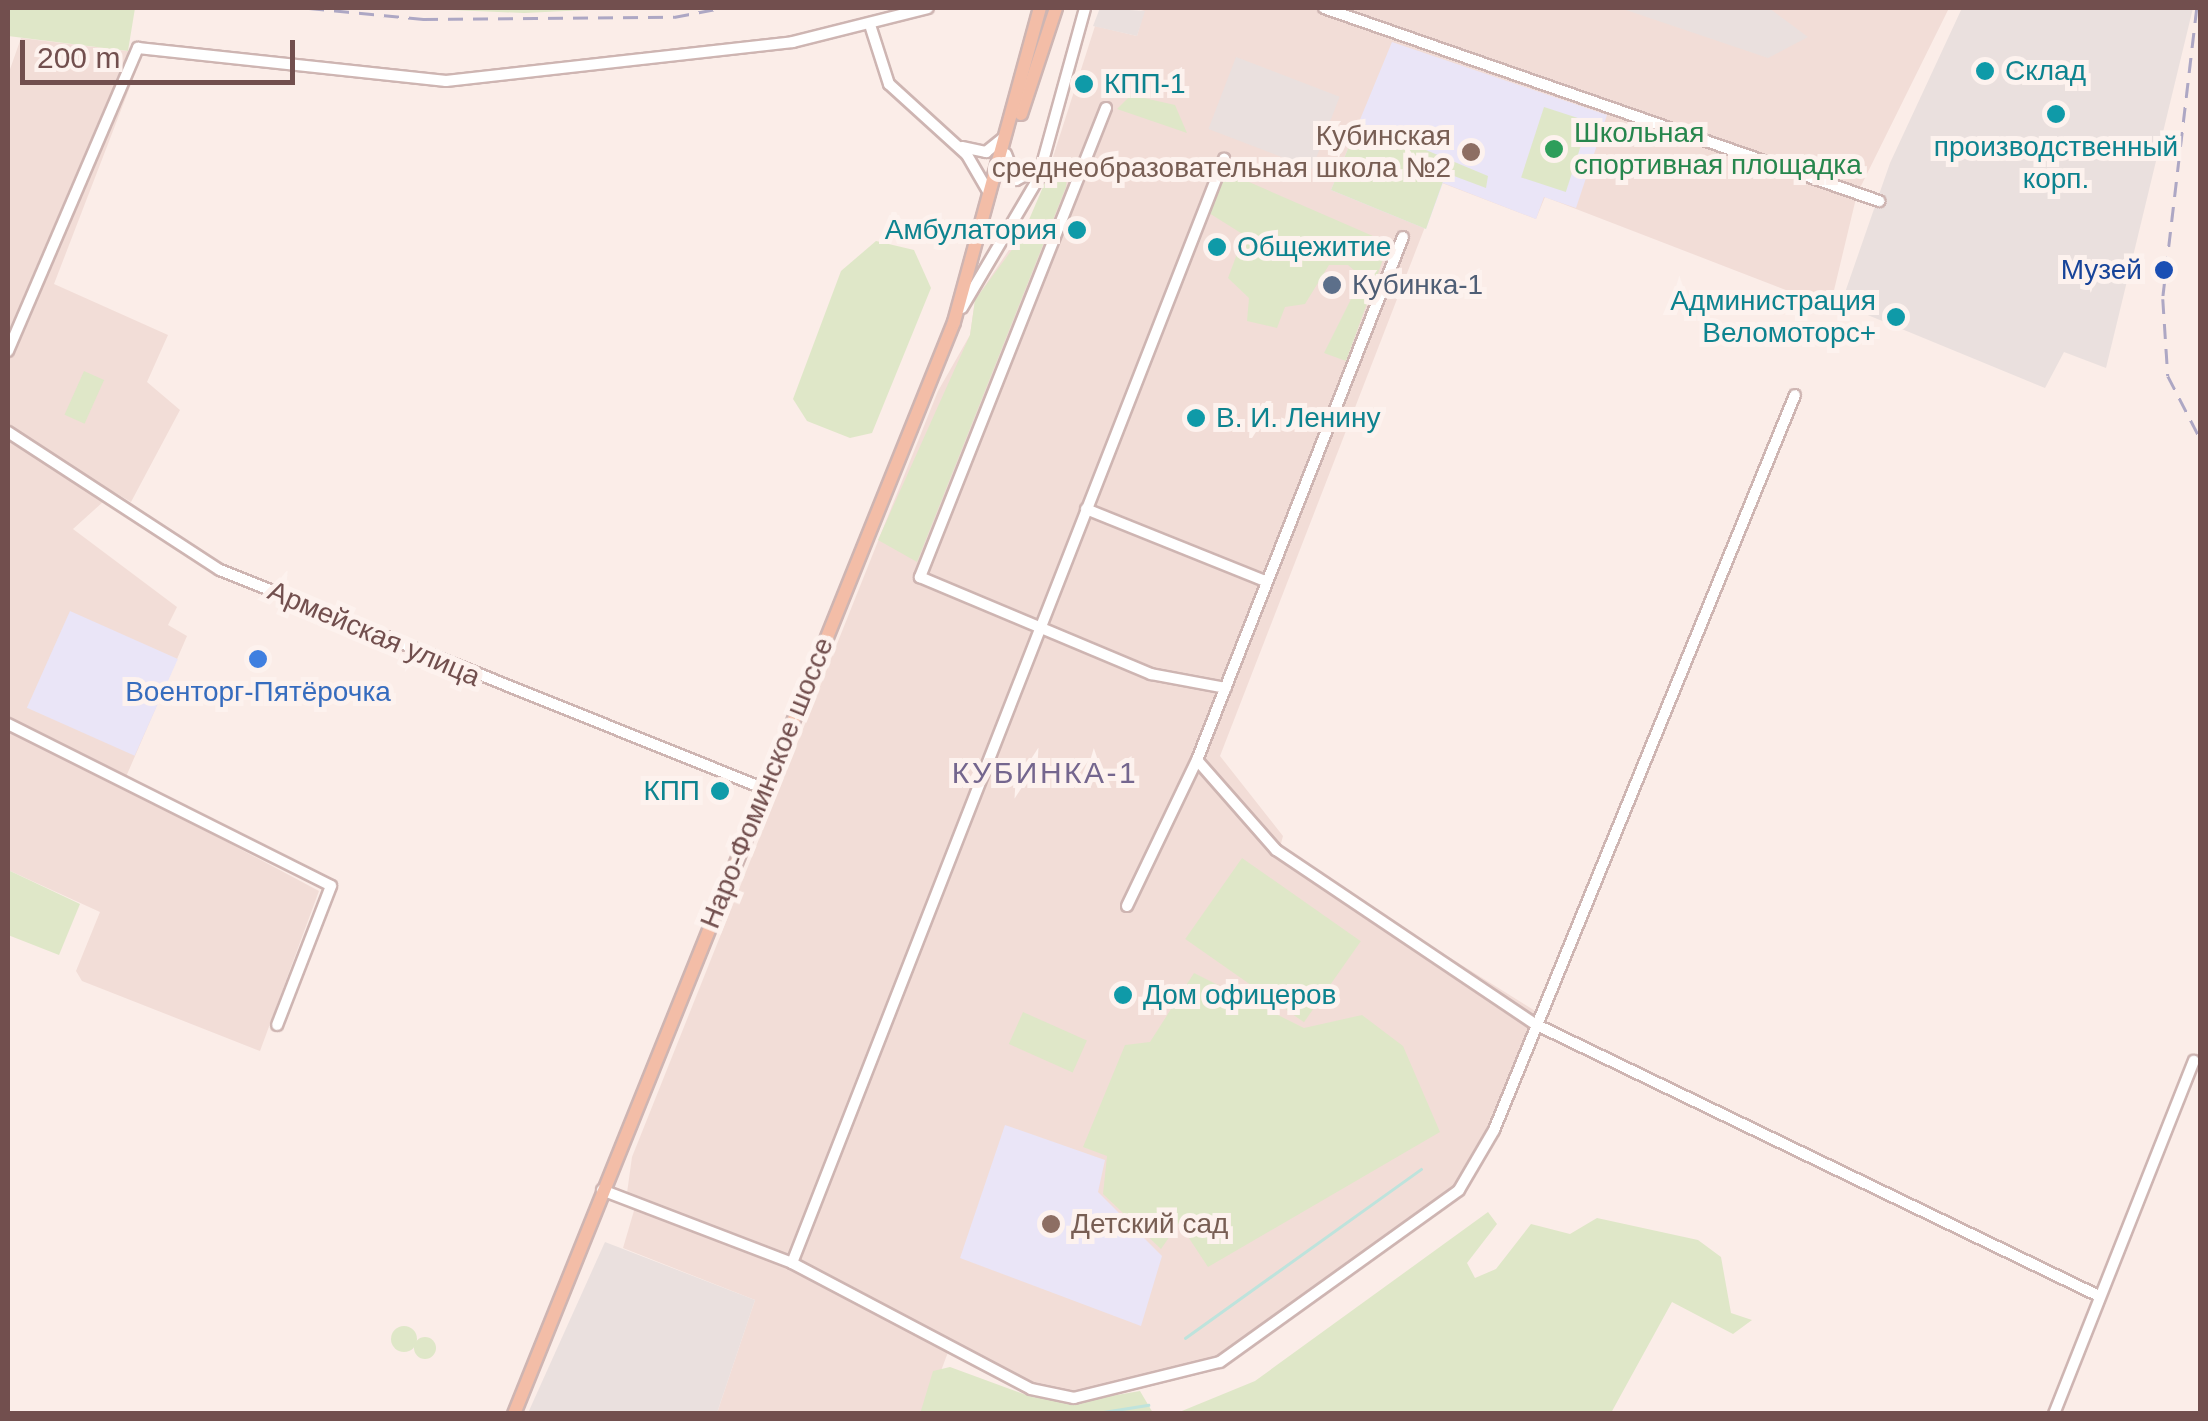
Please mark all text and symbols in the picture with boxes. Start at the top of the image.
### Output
scale bar [25,20,300,82]
text: 200 m [37,41,120,74]
place label: Склад [2005,54,2086,88]
marker: Склад [1974,60,1996,82]
place label: КПП-1 [1104,67,1185,101]
marker: КПП-1 [1073,73,1095,95]
marker: производственный корп. [2045,103,2067,125]
place label: Школьная спортивная площадка [1574,116,1862,182]
place label: Кубинская среднеобразовательная школа №2 [992,119,1451,185]
place label: производственный корп. [1934,130,2178,196]
marker: Школьная спортивная площадка [1543,138,1565,160]
marker: Кубинская среднеобразовательная школа №2 [1460,141,1482,163]
place label: Амбулатория [885,213,1057,247]
marker: Амбулатория [1066,219,1088,241]
place label: Общежитие [1237,230,1391,264]
marker: Общежитие [1206,236,1228,258]
place label: Музей [2061,253,2142,287]
marker: Музей [2151,257,2177,283]
place label: Кубинка-1 [1352,268,1483,302]
marker: Кубинка-1 [1321,274,1343,296]
place label: Администрация Веломоторс+ [1670,284,1876,350]
marker: Администрация Веломоторс+ [1885,306,1907,328]
place label: В. И. Ленину [1216,401,1380,435]
marker: В. И. Ленину [1185,407,1207,429]
street label: Армейская улица [263,574,485,694]
street label: Наро-Фоминское шоссе [693,633,841,933]
marker: Военторг-Пятёрочка [247,648,269,670]
place label: Военторг-Пятёрочка [125,675,391,709]
district label: КУБИНКА-1 [952,755,1138,791]
place label: КПП [643,774,700,808]
marker: КПП [709,780,731,802]
place label: Дом офицеров [1143,978,1336,1012]
marker: Дом офицеров [1112,984,1134,1006]
place label: Детский сад [1071,1207,1228,1241]
marker: Детский сад [1040,1213,1062,1235]

